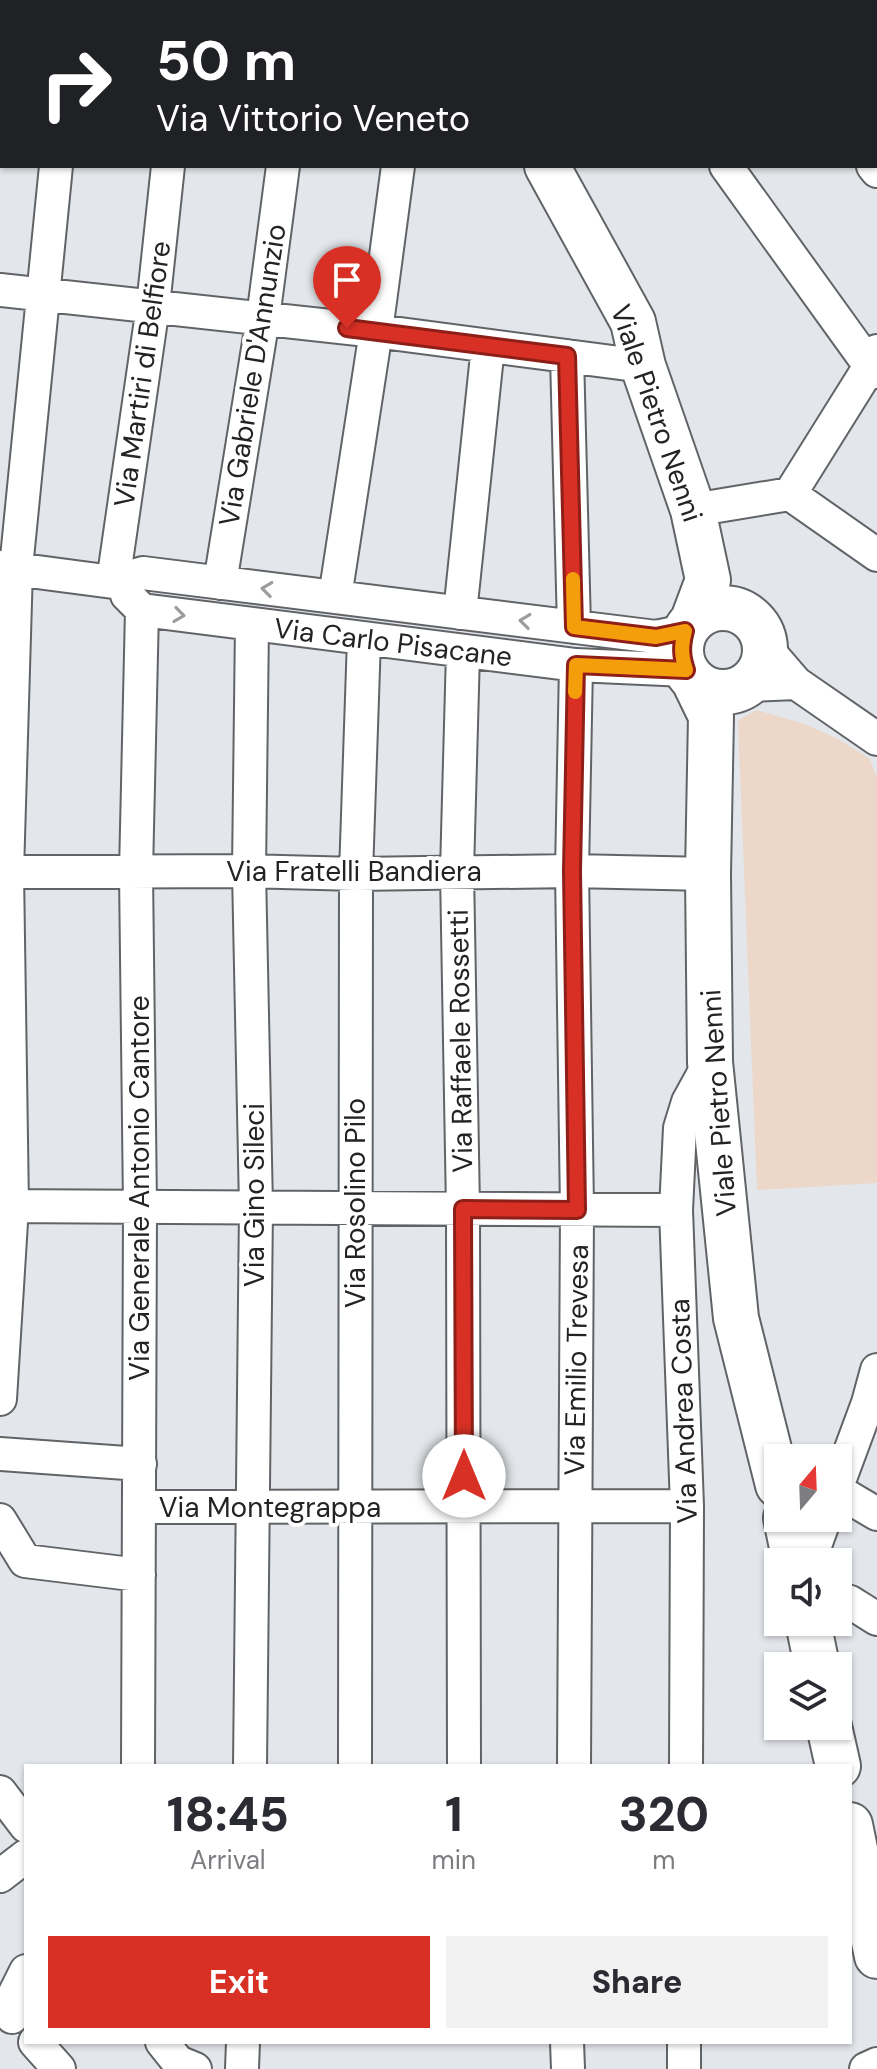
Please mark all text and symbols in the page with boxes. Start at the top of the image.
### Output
text: 50 m [156,24,296,97]
icon: right [24,32,128,136]
text: Via Vittorio Veneto [156,95,470,142]
street label: Via Gabriele D'Annunzio [210,221,295,529]
street label: Via Martiri di Belfiore [106,239,179,510]
pin [313,246,381,328]
icon: arrive [325,258,369,302]
street label: Viale Pietro Nenni [602,300,711,527]
one-way arrow [260,581,273,598]
one-way arrow [172,606,186,623]
street label: Via Carlo Pisacane [272,610,514,675]
one-way arrow [518,612,531,629]
street label: Via Fratelli Bandiera [226,853,482,890]
street label: Via Raffaele Rossetti [440,909,481,1173]
street label: Viale Pietro Nenni [692,988,745,1218]
street label: Via Generale Antonio Cantore [121,995,158,1381]
street label: Via Rosolino Pilo [337,1098,374,1308]
street label: Via Gino Sileci [236,1103,273,1287]
street label: Via Emilio Trevesa [556,1244,597,1476]
street label: Via Andrea Costa [661,1298,706,1524]
position arrow [422,1434,506,1518]
north arrow [764,1444,852,1532]
map controls [764,1444,852,1740]
street label: Via Montegrappa [159,1489,381,1526]
button: sound [764,1548,852,1636]
button: layers [764,1652,852,1740]
text: 18:45 [167,1783,289,1846]
text: 1 [445,1783,463,1846]
text: 320 [619,1783,709,1846]
text: Arrival [190,1843,266,1877]
text: min [432,1843,476,1877]
text: m [652,1843,676,1877]
button: Exit [48,1936,430,2028]
button: Share [446,1936,828,2028]

